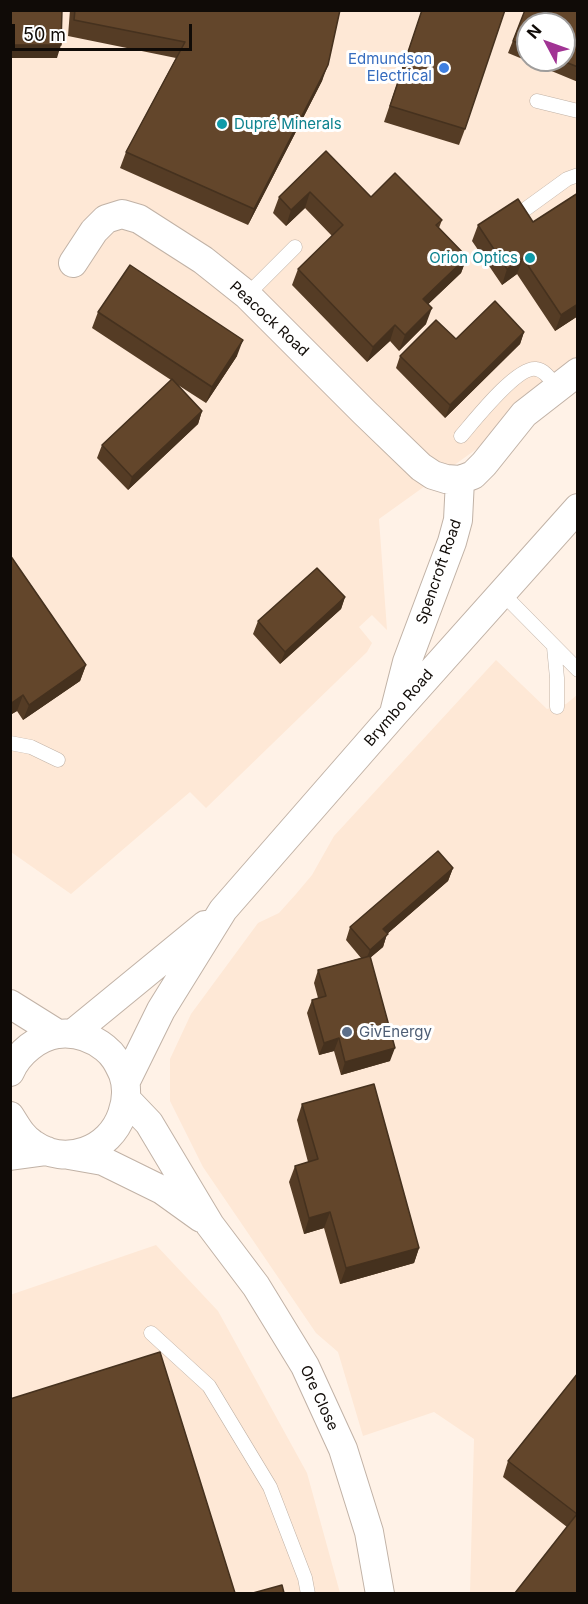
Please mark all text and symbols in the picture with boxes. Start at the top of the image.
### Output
scale bar [15,12,195,50]
north arrow [516,12,576,72]
text: N [522,20,545,43]
text: 50 m [23,24,66,45]
place label: Edmundson Electrical [348,50,432,85]
marker: Edmundson Electrical [437,61,451,75]
place label: Dupré Minerals [234,115,342,133]
marker: Dupré Minerals [215,117,229,131]
place label: Orion Optics [429,249,518,267]
marker: Orion Optics [523,251,537,265]
street label: Peacock Road [226,278,312,360]
street label: Spencroft Road [413,517,465,627]
street label: Brymbo Road [361,666,437,750]
place label: GivEnergy [359,1023,432,1041]
marker: GivEnergy [340,1025,354,1039]
street label: Ore Close [296,1362,342,1434]

